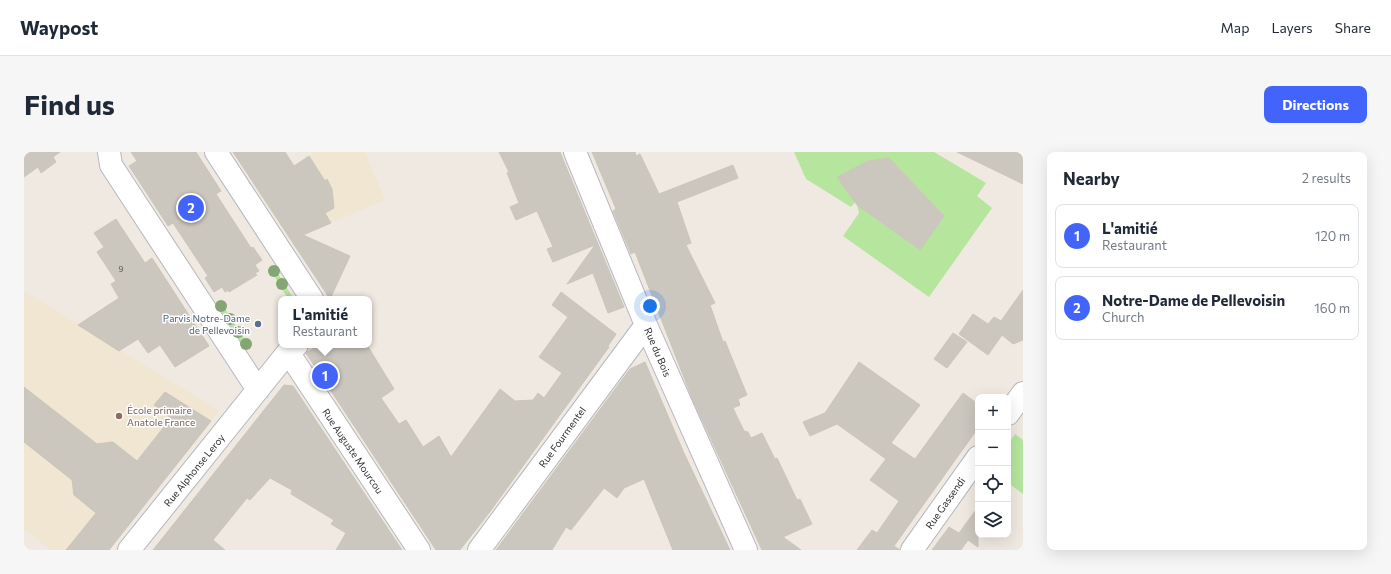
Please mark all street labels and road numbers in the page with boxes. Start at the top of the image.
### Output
street label: Rue du Bois [642,326,674,379]
street label: Rue Fourmentel [536,404,588,470]
street label: Rue Auguste Mourcou [320,406,386,496]
street label: Rue Alphonse Leroy [161,431,227,509]
street label: Rue Gassendi [923,475,967,531]

